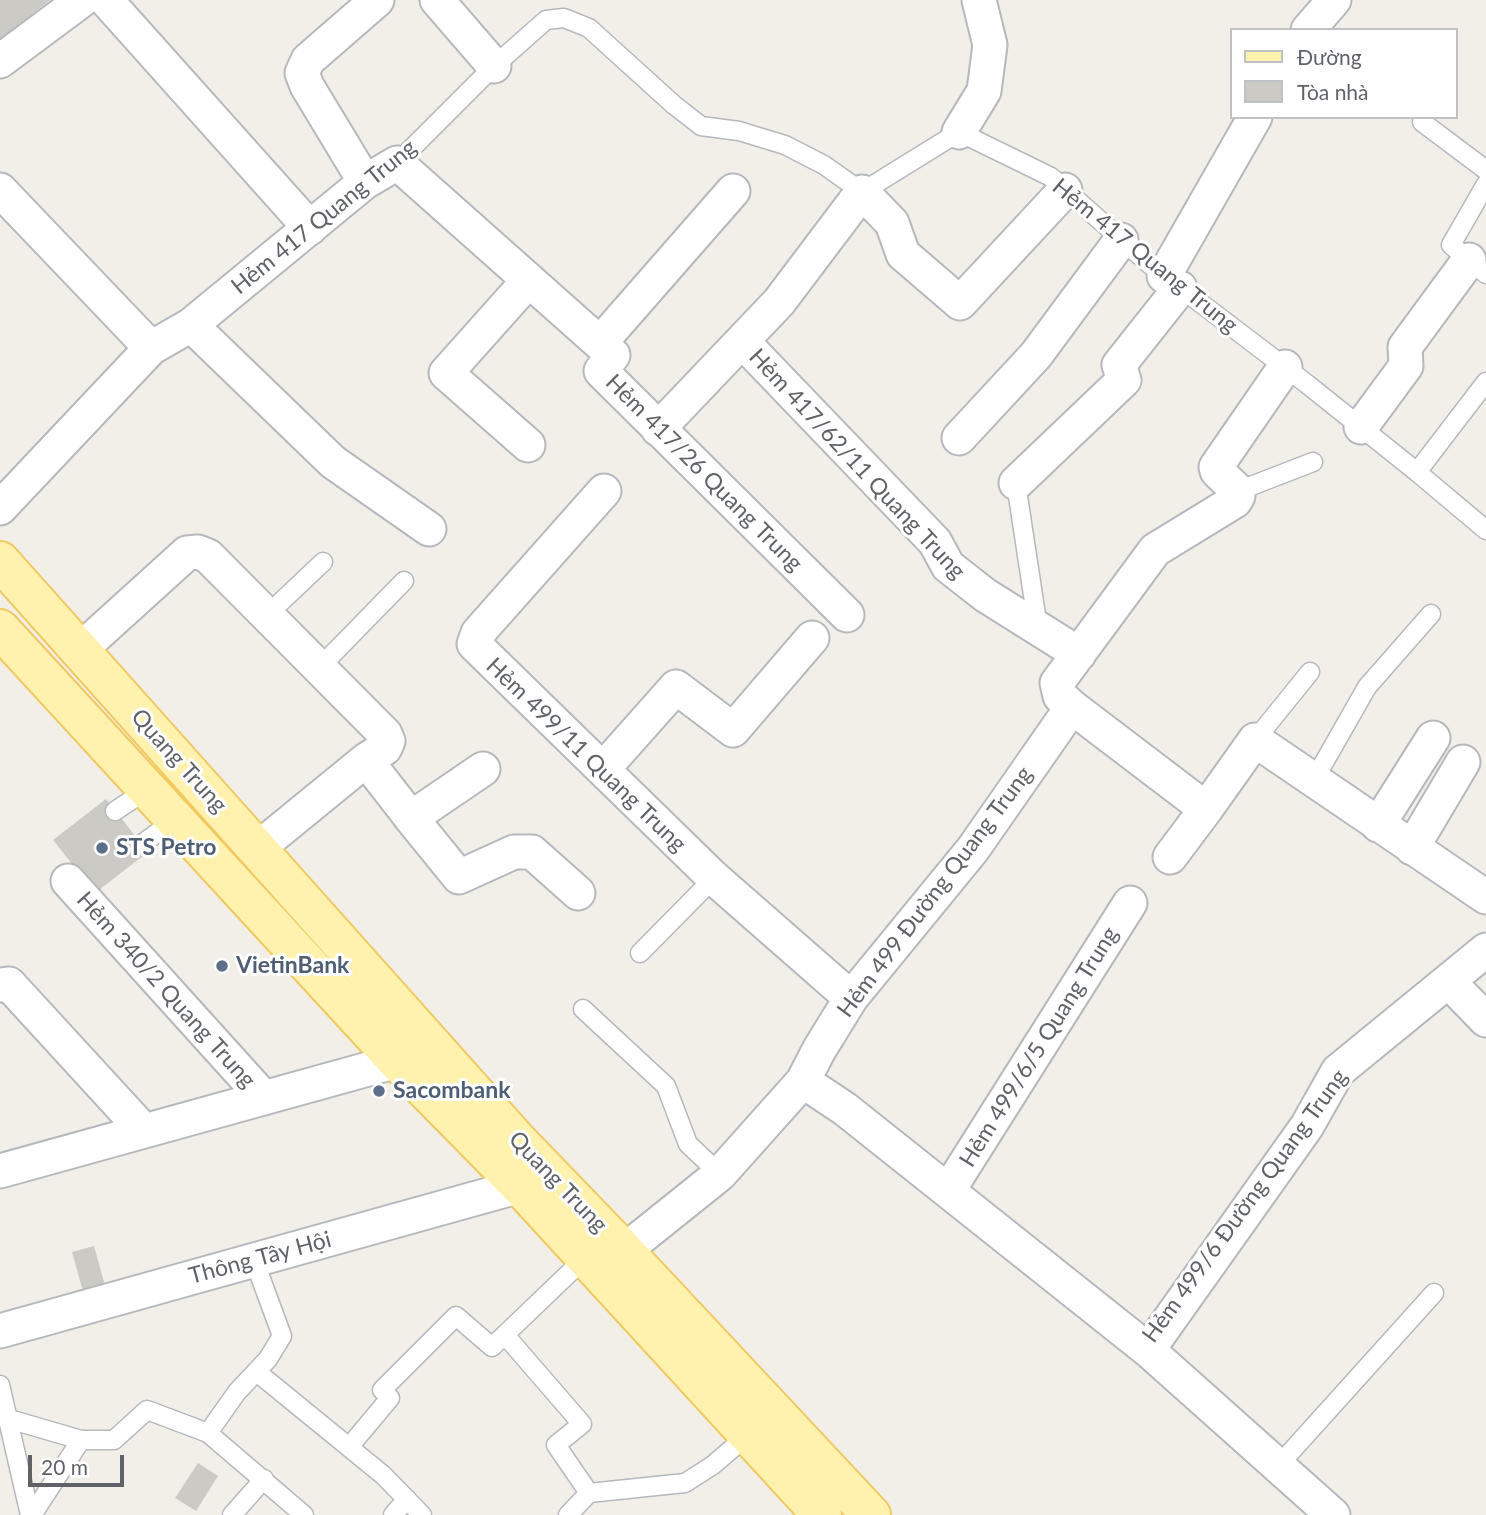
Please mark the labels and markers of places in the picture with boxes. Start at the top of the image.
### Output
place label: STS Petro [116,834,216,862]
marker: STS Petro [94,840,110,856]
place label: VietinBank [236,952,349,980]
marker: VietinBank [214,958,230,974]
place label: Sacombank [393,1077,510,1105]
marker: Sacombank [371,1083,387,1099]

